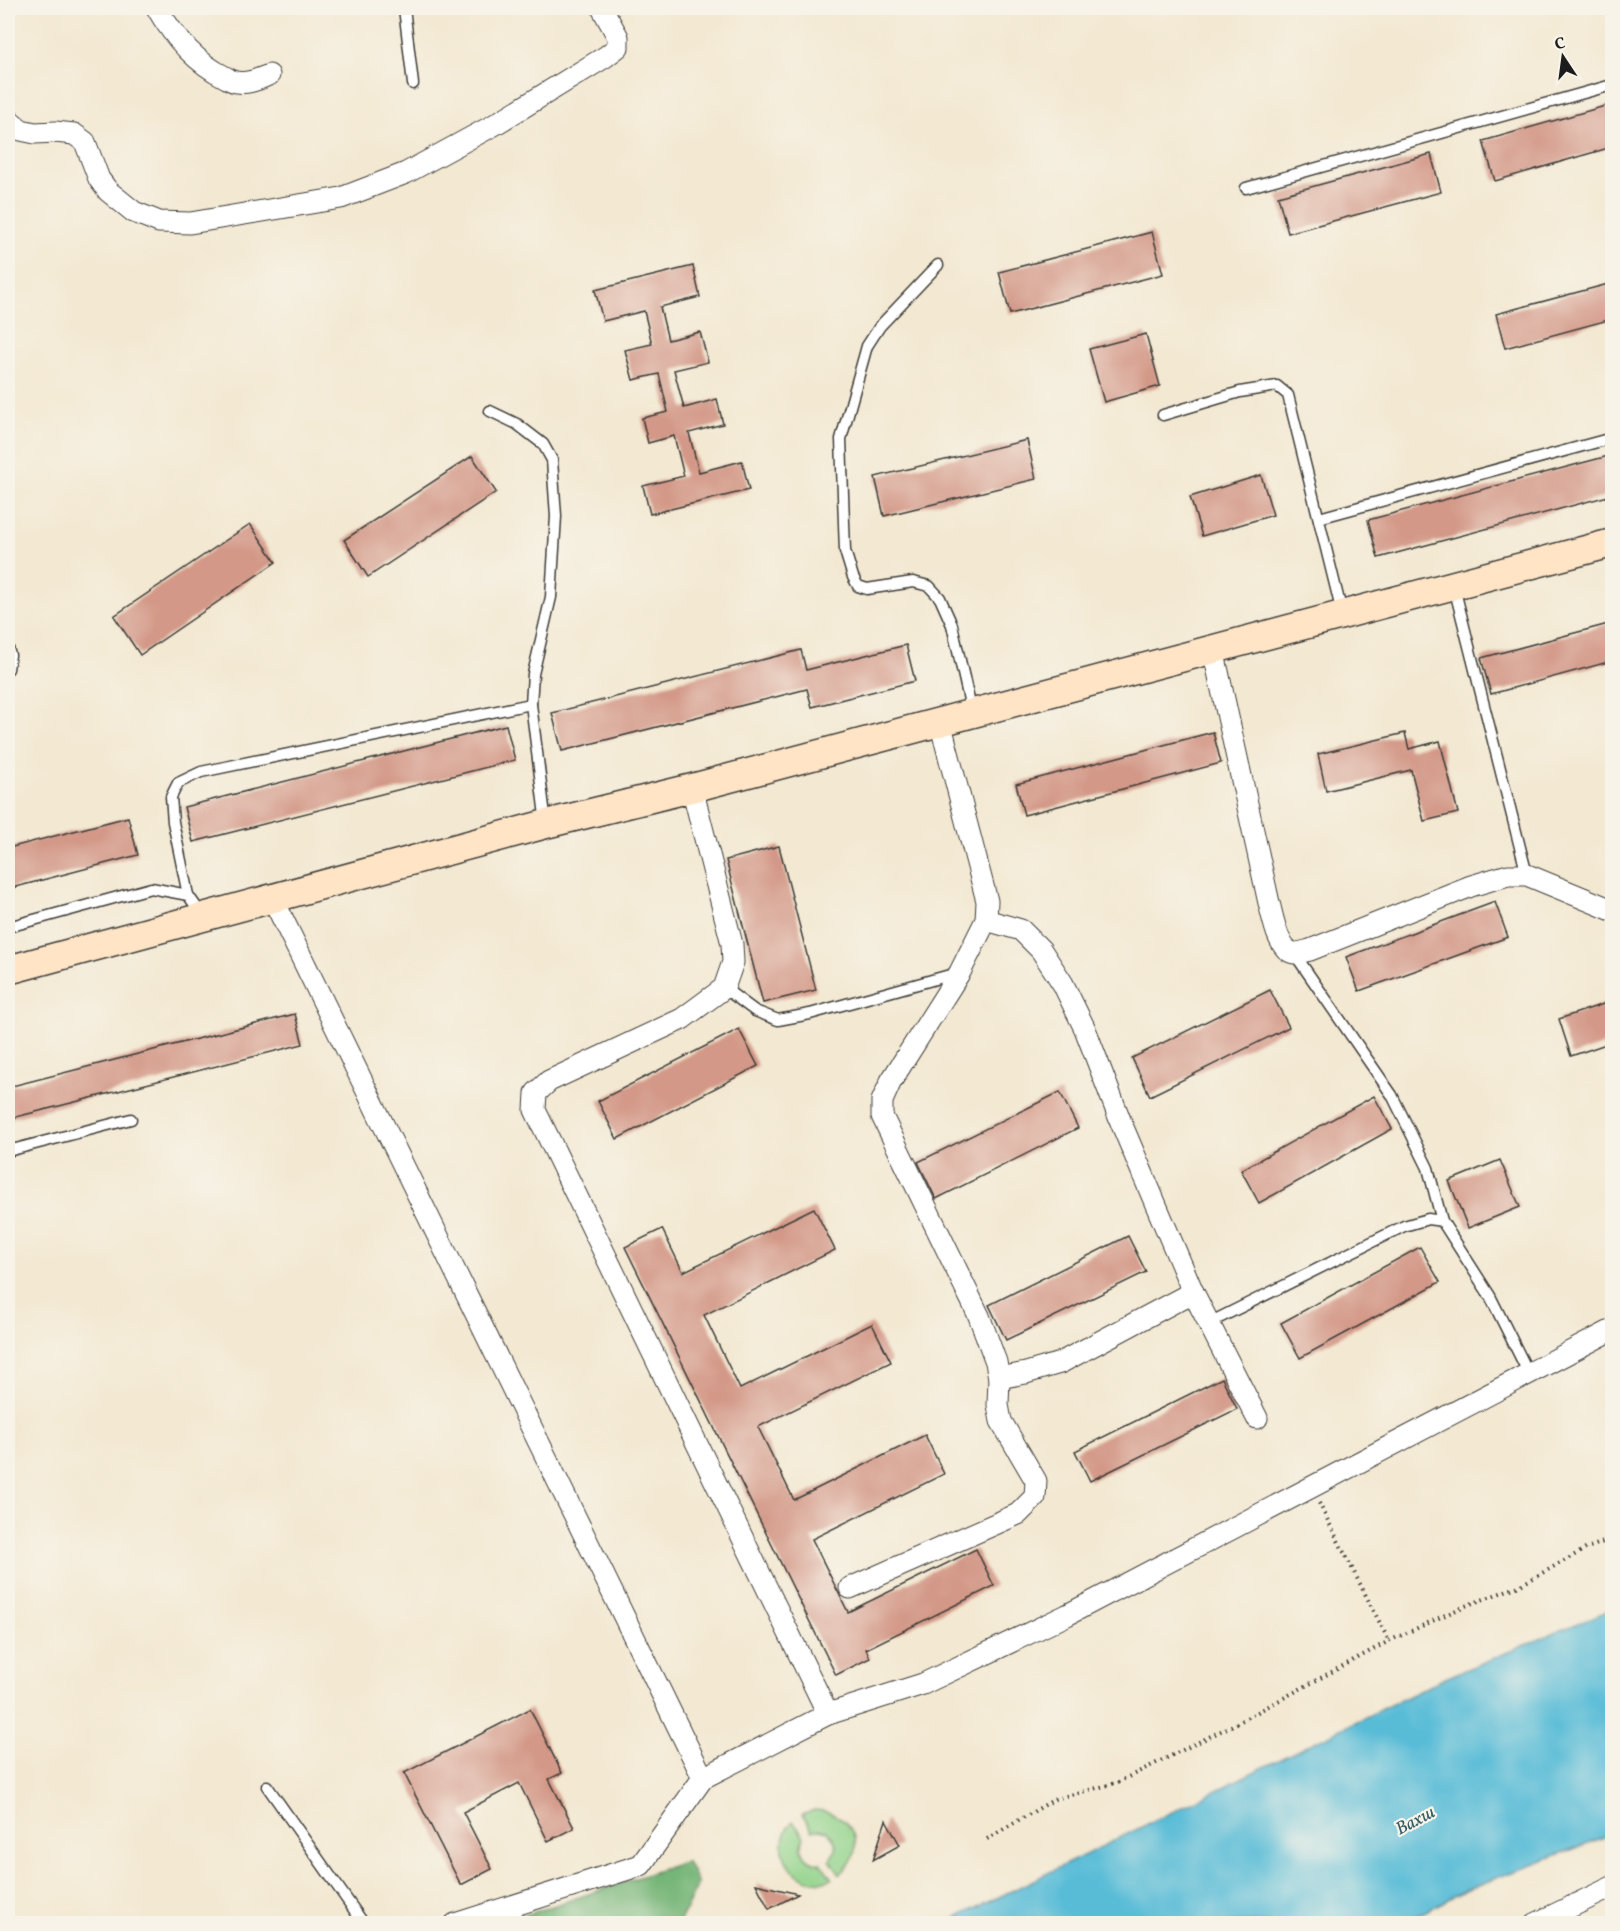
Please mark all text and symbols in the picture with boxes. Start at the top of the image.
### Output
north arrow [1533,27,1593,87]
text: С [1553,32,1568,56]
water label: Вахш [1392,1800,1440,1842]

